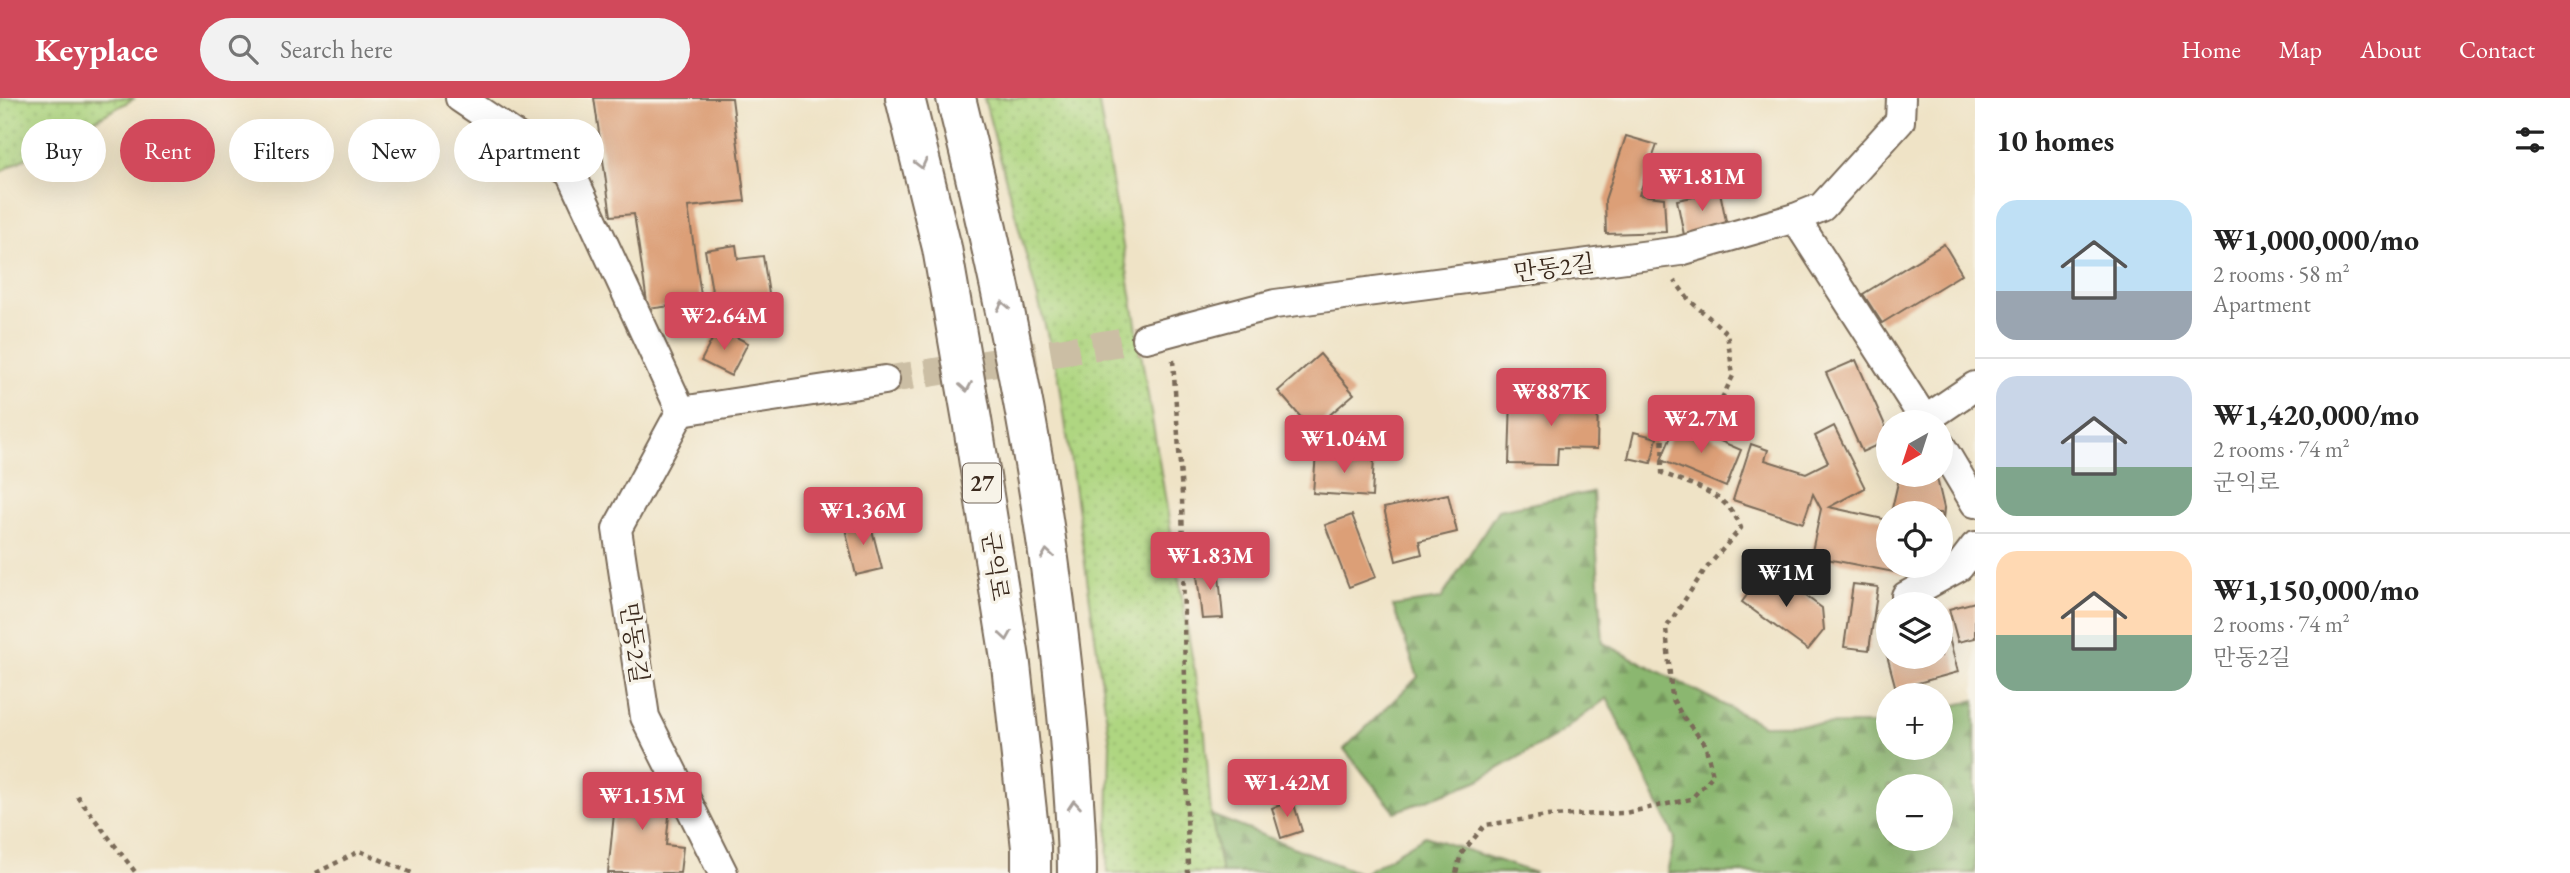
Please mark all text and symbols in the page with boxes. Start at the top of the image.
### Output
search box [200,18,690,81]
text: Keyplace [35,28,158,71]
icon: search [224,30,262,68]
text: Search here [280,32,393,66]
text: Home [2181,34,2241,65]
text: Map [2279,34,2322,65]
text: About [2360,34,2421,65]
text: Contact [2459,34,2535,65]
chip: Buy [21,119,106,182]
chip: Rent [120,119,215,182]
chip: Filters [229,119,334,182]
chip: New [348,119,440,182]
chip: Apartment [454,119,604,182]
text: 10 homes [1996,121,2114,160]
icon: filters [2511,121,2549,159]
pin: ₩1.81M [1645,153,1759,213]
one-way arrow [913,158,927,170]
text: ₩1.81M [1659,161,1745,191]
text: ₩1,000,000/mo [2213,220,2419,259]
icon: home [2052,228,2136,312]
street label: 만동2길 [1512,247,1596,288]
text: 2 rooms · 58 m² [2213,259,2350,289]
text: Apartment [2213,289,2311,319]
pin: ₩2.64M [667,292,781,352]
text: ₩2.64M [681,300,767,330]
one-way arrow [997,300,1012,312]
pin: ₩887K [1502,368,1600,428]
text: ₩887K [1512,376,1590,406]
one-way arrow [958,381,973,393]
text: ₩1,420,000/mo [2213,395,2419,434]
pin: ₩2.7M [1652,396,1750,455]
text: ₩2.7M [1664,403,1738,433]
icon: home [2052,404,2136,488]
north arrow [1876,410,1953,486]
map controls [1876,410,1953,851]
pin: ₩1.04M [1287,416,1401,475]
text: ₩1.04M [1301,423,1387,453]
text: 2 rooms · 74 m² [2213,434,2350,464]
road number: 27 [963,464,1001,502]
text: 군익로 [2213,467,2280,497]
pin: ₩1.36M [806,488,920,547]
text: ₩1.36M [820,495,906,525]
button: locate [1876,501,1953,578]
street label: 군익로 [975,529,1016,603]
pin: ₩1.83M [1153,532,1267,592]
text: ₩1.83M [1167,540,1253,570]
one-way arrow [1040,549,1055,560]
pin: ₩1M [1752,550,1820,609]
text: ₩1M [1758,557,1814,587]
text: ₩1,150,000/mo [2213,570,2419,609]
icon: home [2052,579,2136,663]
button: layers [1876,592,1953,669]
street label: 만동2길 [614,601,655,685]
text: 2 rooms · 74 m² [2213,609,2350,639]
one-way arrow [998,630,1013,642]
text: 만동2길 [2213,642,2291,672]
button: + [1876,683,1953,760]
pin: ₩1.42M [1230,760,1344,819]
text: ₩1.42M [1244,767,1330,797]
pin: ₩1.15M [585,772,699,832]
button: − [1876,774,1953,851]
text: ₩1.15M [599,780,685,810]
one-way arrow [1067,799,1082,810]

